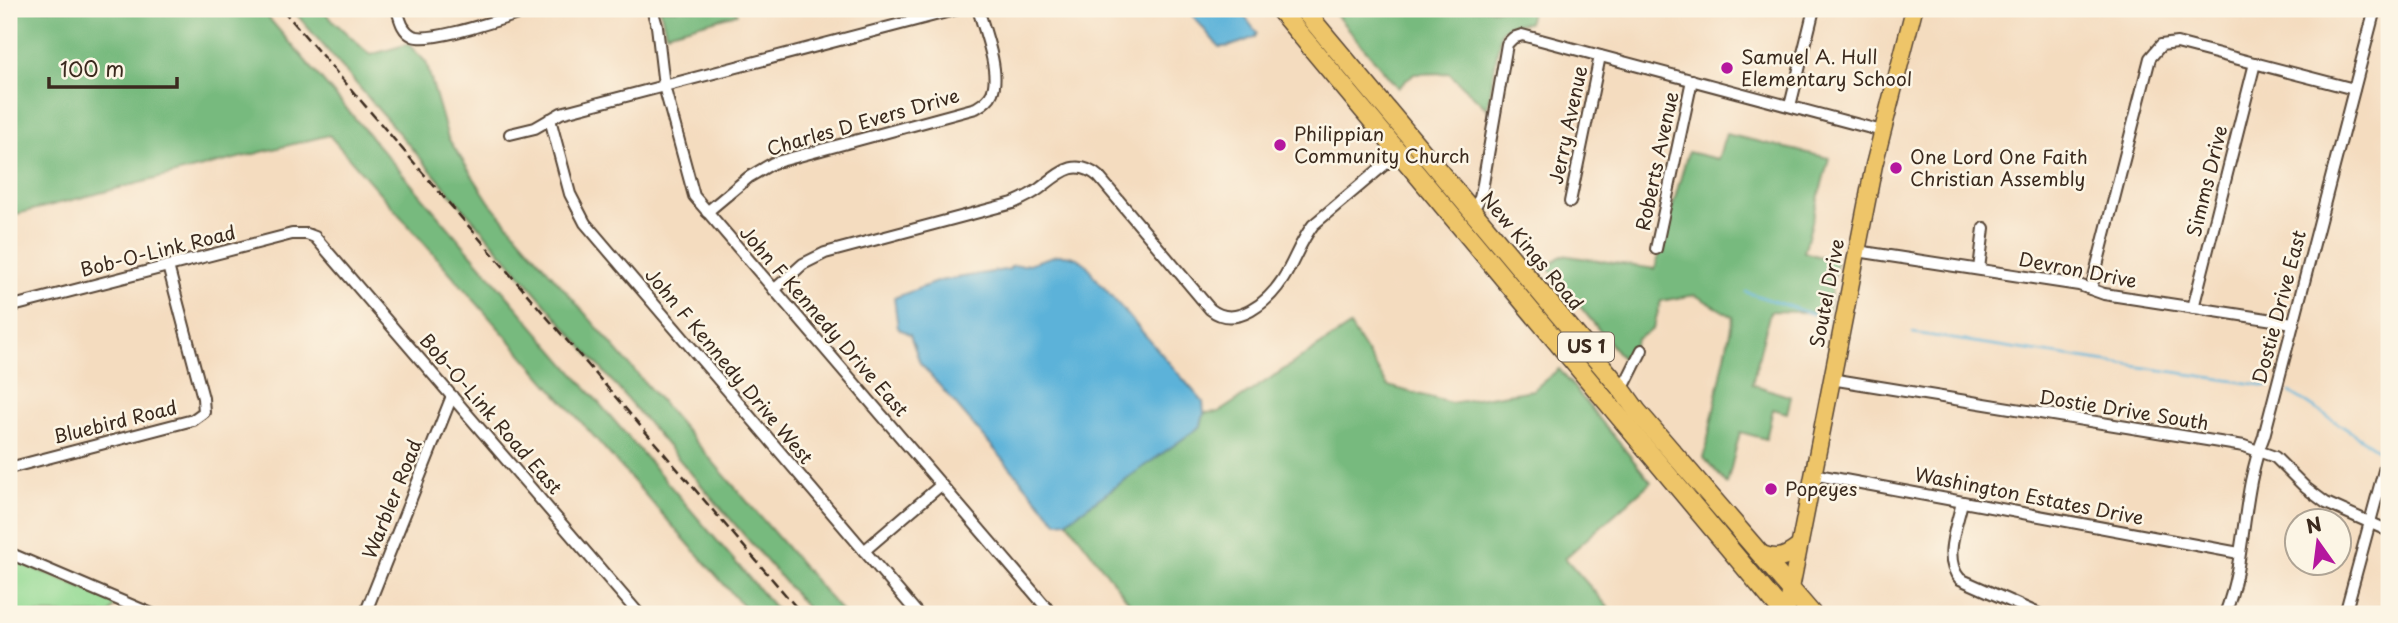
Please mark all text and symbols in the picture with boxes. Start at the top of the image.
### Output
place label: Samuel A. Hull Elementary School [1741,42,1912,92]
scale bar [49,46,177,90]
text: 100 m [60,52,124,84]
marker: Samuel A. Hull Elementary School [1719,60,1735,76]
street label: Jerry Avenue [1541,63,1593,187]
street label: Charles D Evers Drive [763,80,962,162]
street label: Roberts Avenue [1628,89,1684,233]
place label: Philippian Community Church [1294,119,1470,169]
street label: Simms Drive [2179,122,2233,240]
marker: Philippian Community Church [1272,137,1288,153]
place label: One Lord One Faith Christian Assembly [1910,142,2088,192]
marker: One Lord One Faith Christian Assembly [1888,160,1904,176]
street label: New Kings Road [1475,185,1591,316]
street label: Bob-O-Link Road [77,217,238,283]
street label: John F Kennedy Drive East [734,219,916,422]
street label: Dostie Drive East [2244,226,2312,387]
street label: Soutel Drive [1802,236,1850,350]
street label: Devron Drive [2017,244,2140,294]
street label: John F Kennedy Drive West [639,261,821,470]
street label: Bob-O-Link Road East [414,327,570,500]
road number: US 1 [1558,332,1614,362]
street label: Dostie Drive South [2037,382,2211,436]
street label: Bluebird Road [50,392,180,450]
street label: Warbler Road [354,435,428,563]
street label: Washington Estates Drive [1912,459,2146,531]
place label: Popeyes [1785,474,1858,502]
marker: Popeyes [1763,481,1779,497]
north arrow [2282,508,2352,578]
text: N [2303,509,2324,540]

